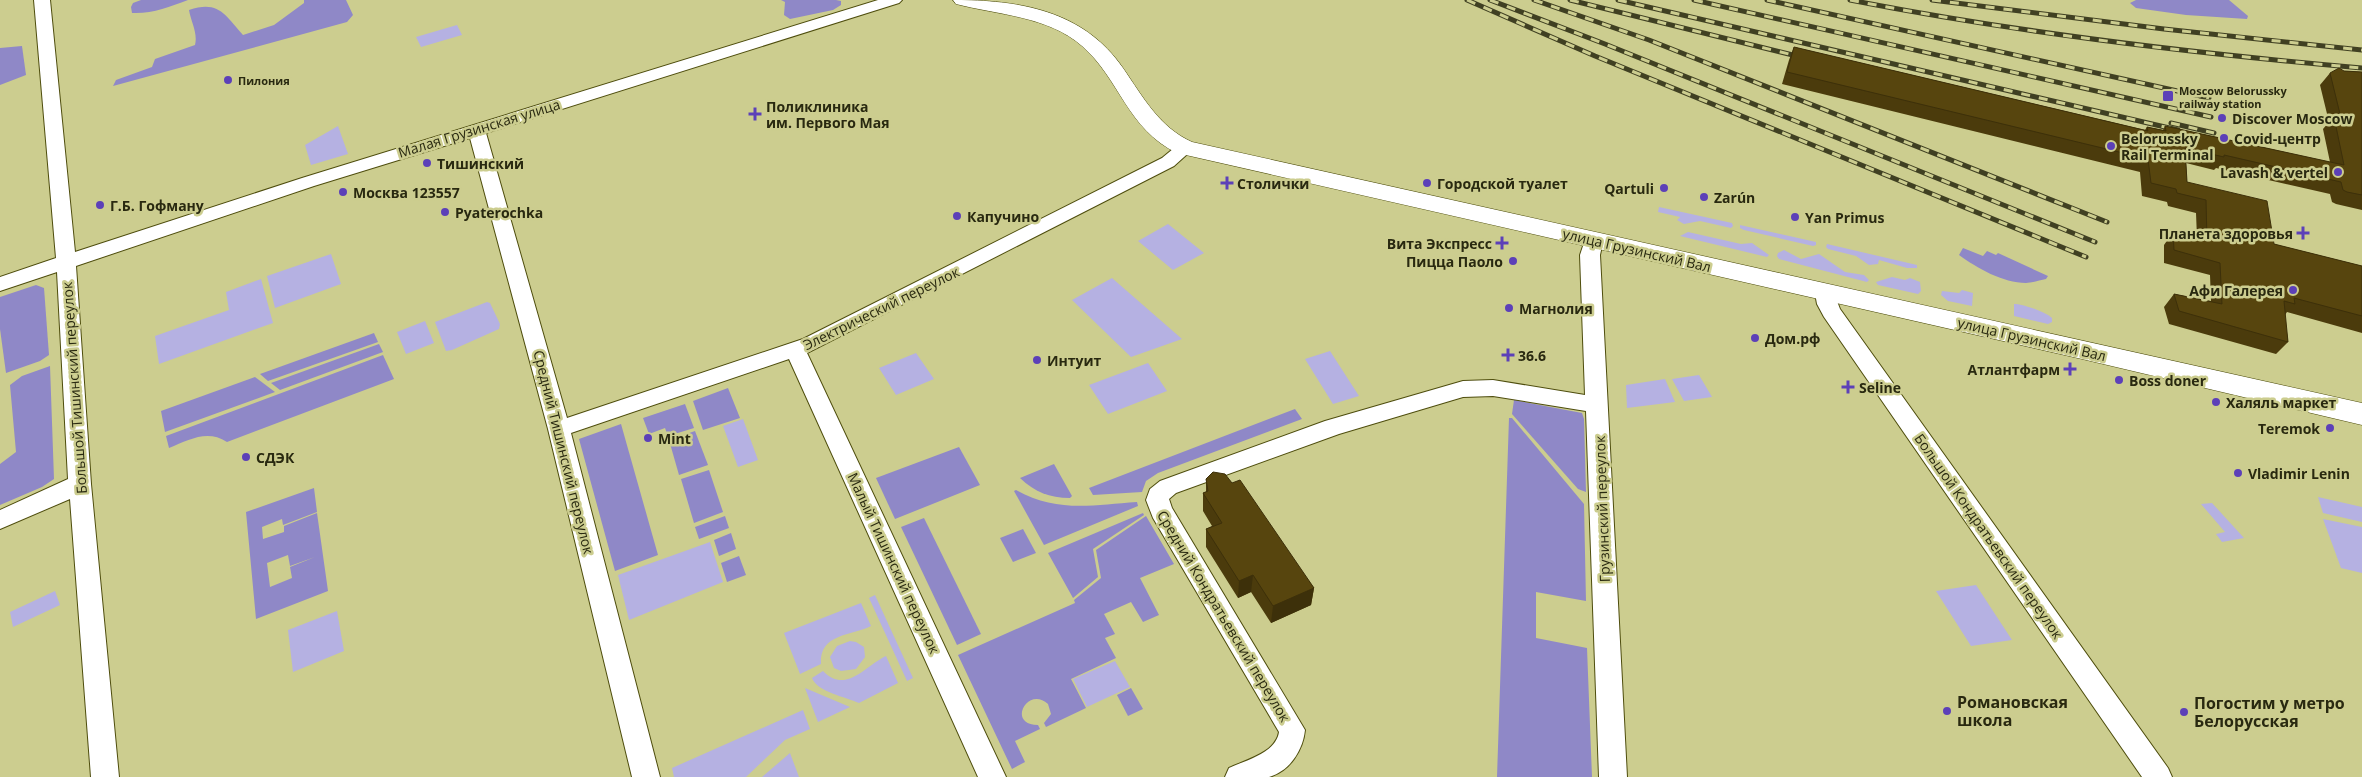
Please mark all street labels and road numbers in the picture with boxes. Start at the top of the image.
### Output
street label: Малая Грузинская улица [396,94,562,162]
street label: улица Грузинский Вал [1561,224,1713,276]
street label: Электрический переулок [800,262,963,354]
street label: Большой Тишинский переулок [57,281,91,495]
street label: улица Грузинский Вал [1956,313,2108,365]
street label: Средний Тишинский переулок [529,348,599,557]
street label: Большой Кондратьевский переулок [1910,430,2068,643]
street label: Грузинский переулок [1590,435,1614,582]
street label: Малый Тишинский переулок [844,469,945,657]
street label: Средний Кондратьевский переулок [1153,507,1295,726]

